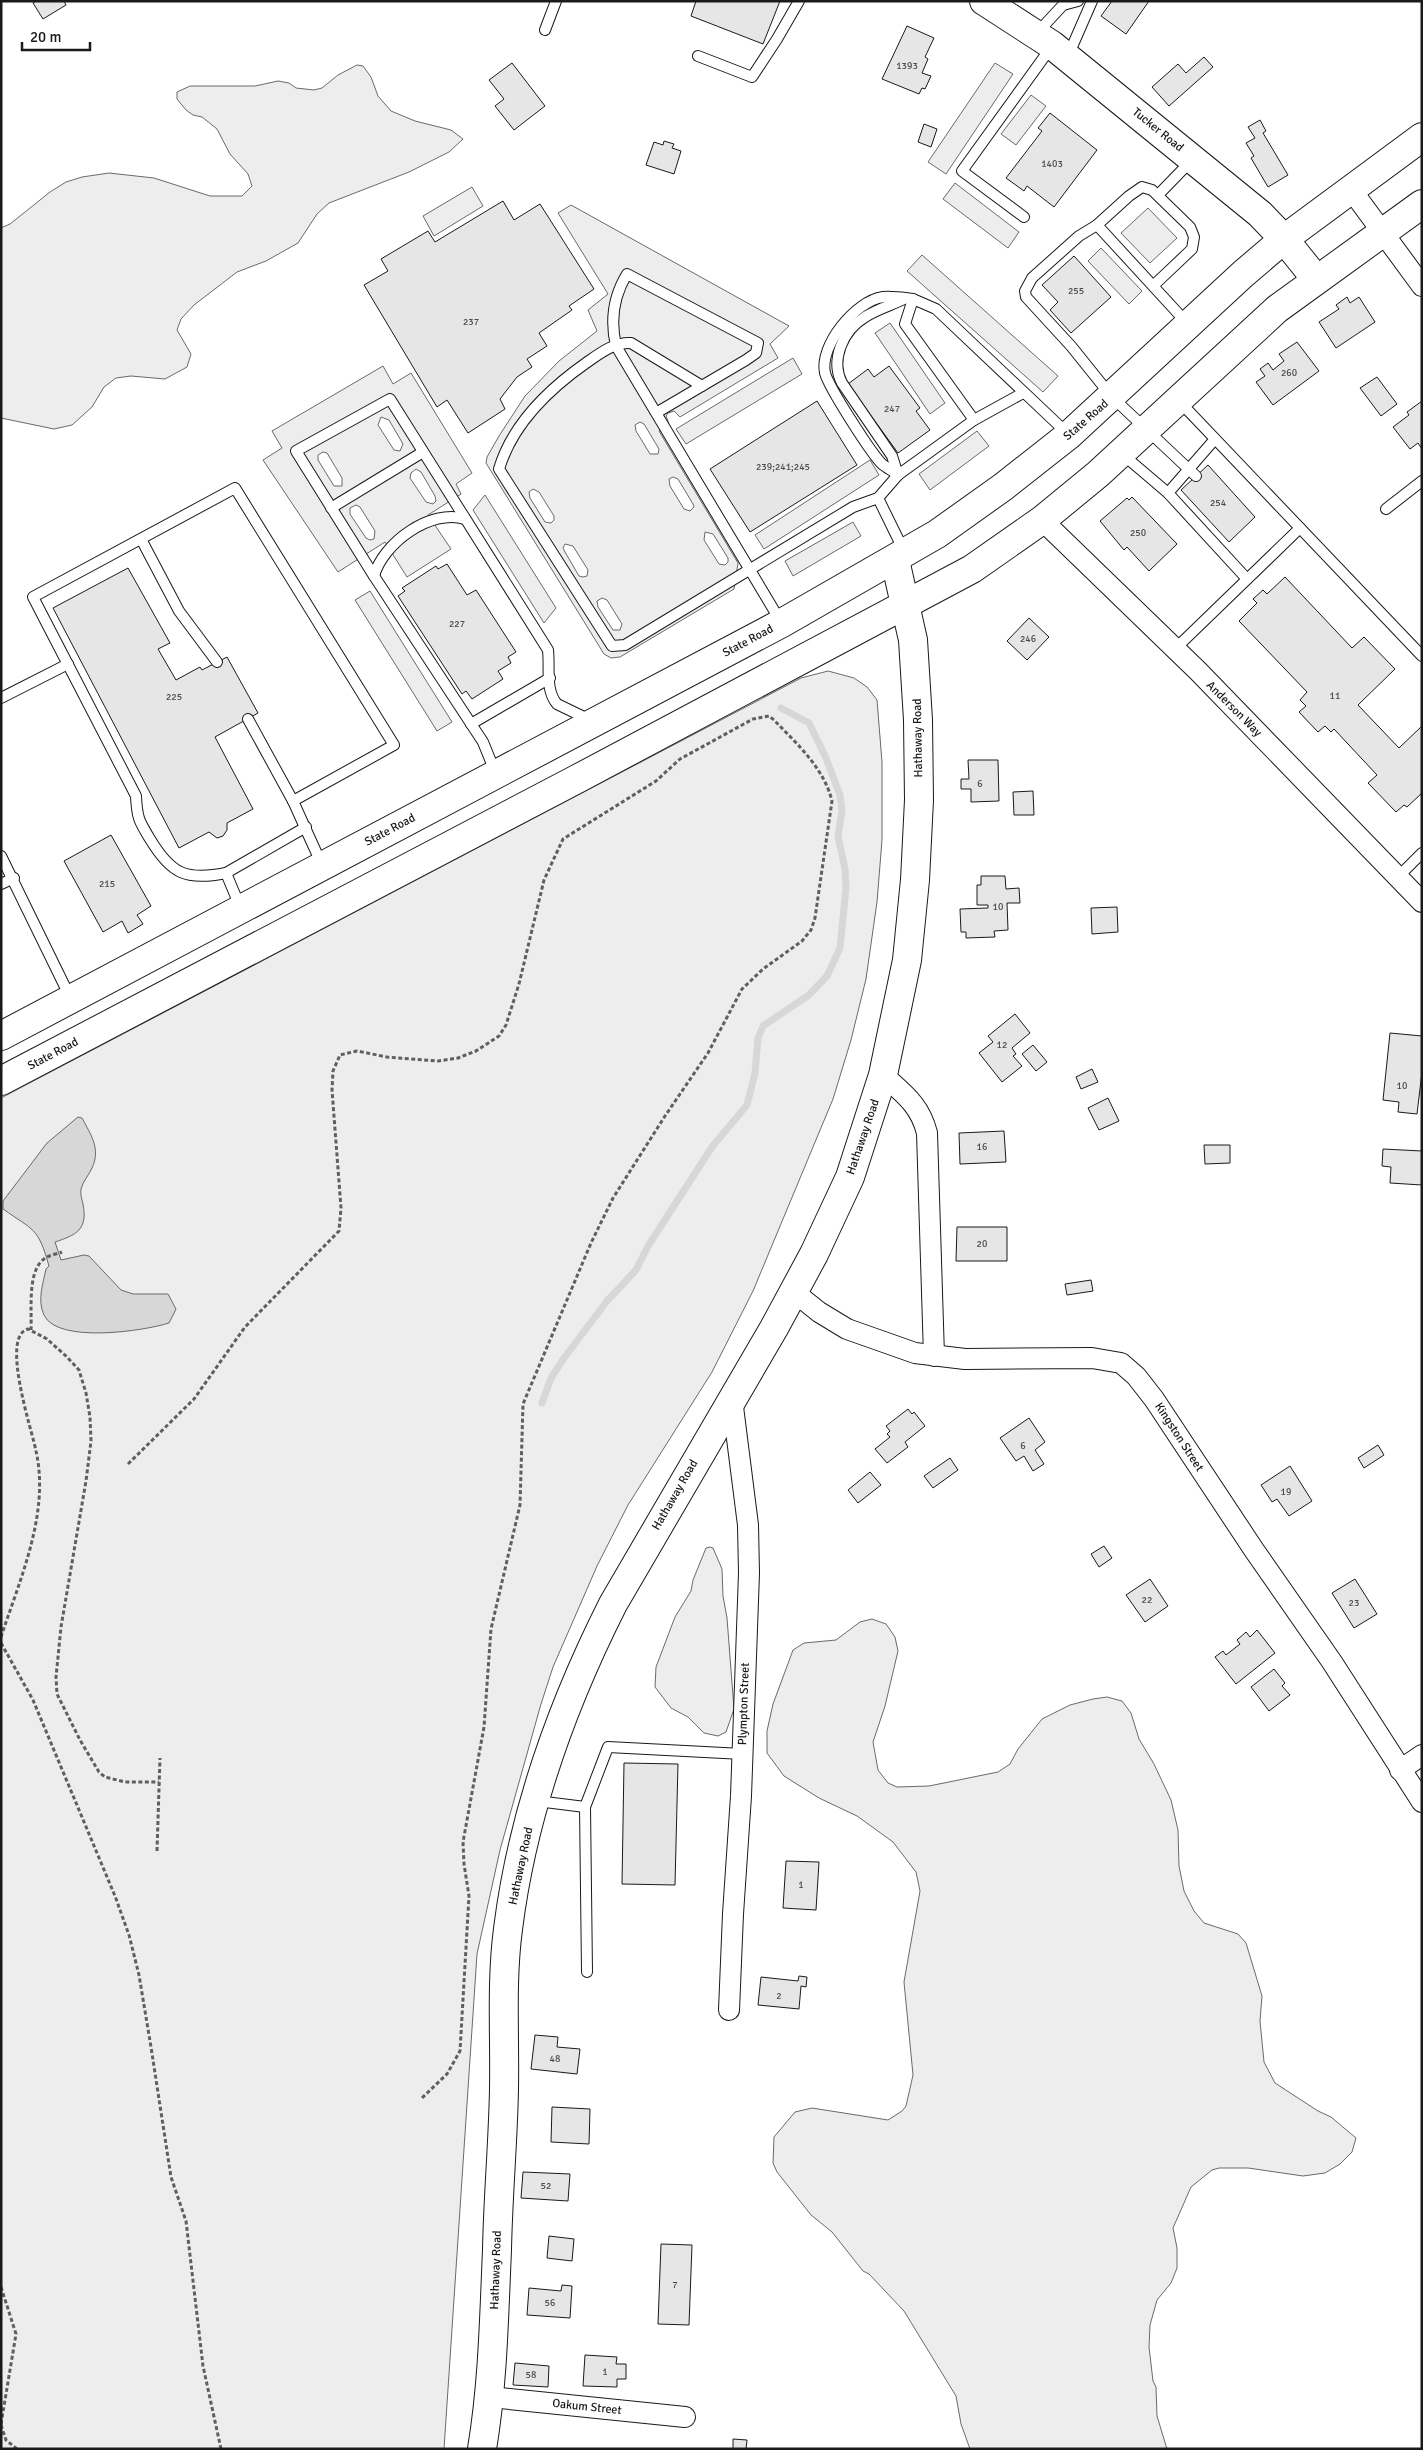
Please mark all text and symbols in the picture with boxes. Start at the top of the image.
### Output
scale bar [22,20,90,52]
text: 20 m [30,28,61,46]
house number: 1393 [896,60,918,72]
street label: Tucker Road [1129,105,1187,155]
house number: 1403 [1041,158,1063,170]
house number: 255 [1068,285,1084,297]
house number: 237 [463,316,479,328]
house number: 260 [1281,367,1297,379]
street label: State Road [1060,396,1112,444]
house number: 247 [884,403,900,415]
house number: 239;241;245 [756,461,810,473]
house number: 254 [1210,497,1227,509]
house number: 250 [1130,527,1146,539]
house number: 227 [449,618,465,630]
street label: State Road [720,621,776,661]
house number: 246 [1020,633,1036,645]
street label: Anderson Way [1203,678,1265,740]
house number: 11 [1330,690,1340,702]
house number: 225 [166,691,182,703]
street label: Hathaway Road [910,698,926,778]
house number: 6 [977,778,983,790]
street label: State Road [362,810,418,850]
house number: 215 [99,878,115,890]
house number: 10 [993,901,1003,913]
street label: State Road [25,1034,81,1074]
house number: 12 [997,1039,1007,1051]
house number: 10 [1397,1080,1407,1092]
street label: Hathaway Road [843,1097,883,1177]
house number: 16 [977,1141,987,1153]
house number: 20 [977,1238,987,1250]
street label: Kingston Street [1151,1400,1207,1474]
house number: 6 [1020,1440,1026,1452]
street label: Hathaway Road [649,1457,701,1533]
house number: 19 [1281,1486,1291,1498]
house number: 22 [1142,1594,1152,1606]
house number: 23 [1349,1597,1359,1609]
street label: Plympton Street [735,1663,753,1745]
street label: Hathaway Road [505,1826,537,1906]
house number: 1 [798,1879,804,1891]
house number: 2 [776,1990,782,2002]
house number: 48 [550,2053,560,2065]
house number: 52 [541,2180,551,2192]
street label: Hathaway Road [487,2230,505,2310]
house number: 7 [672,2279,678,2291]
house number: 56 [545,2297,555,2309]
house number: 1 [602,2366,608,2378]
house number: 58 [526,2369,536,2381]
street label: Oakum Street [552,2396,622,2418]

